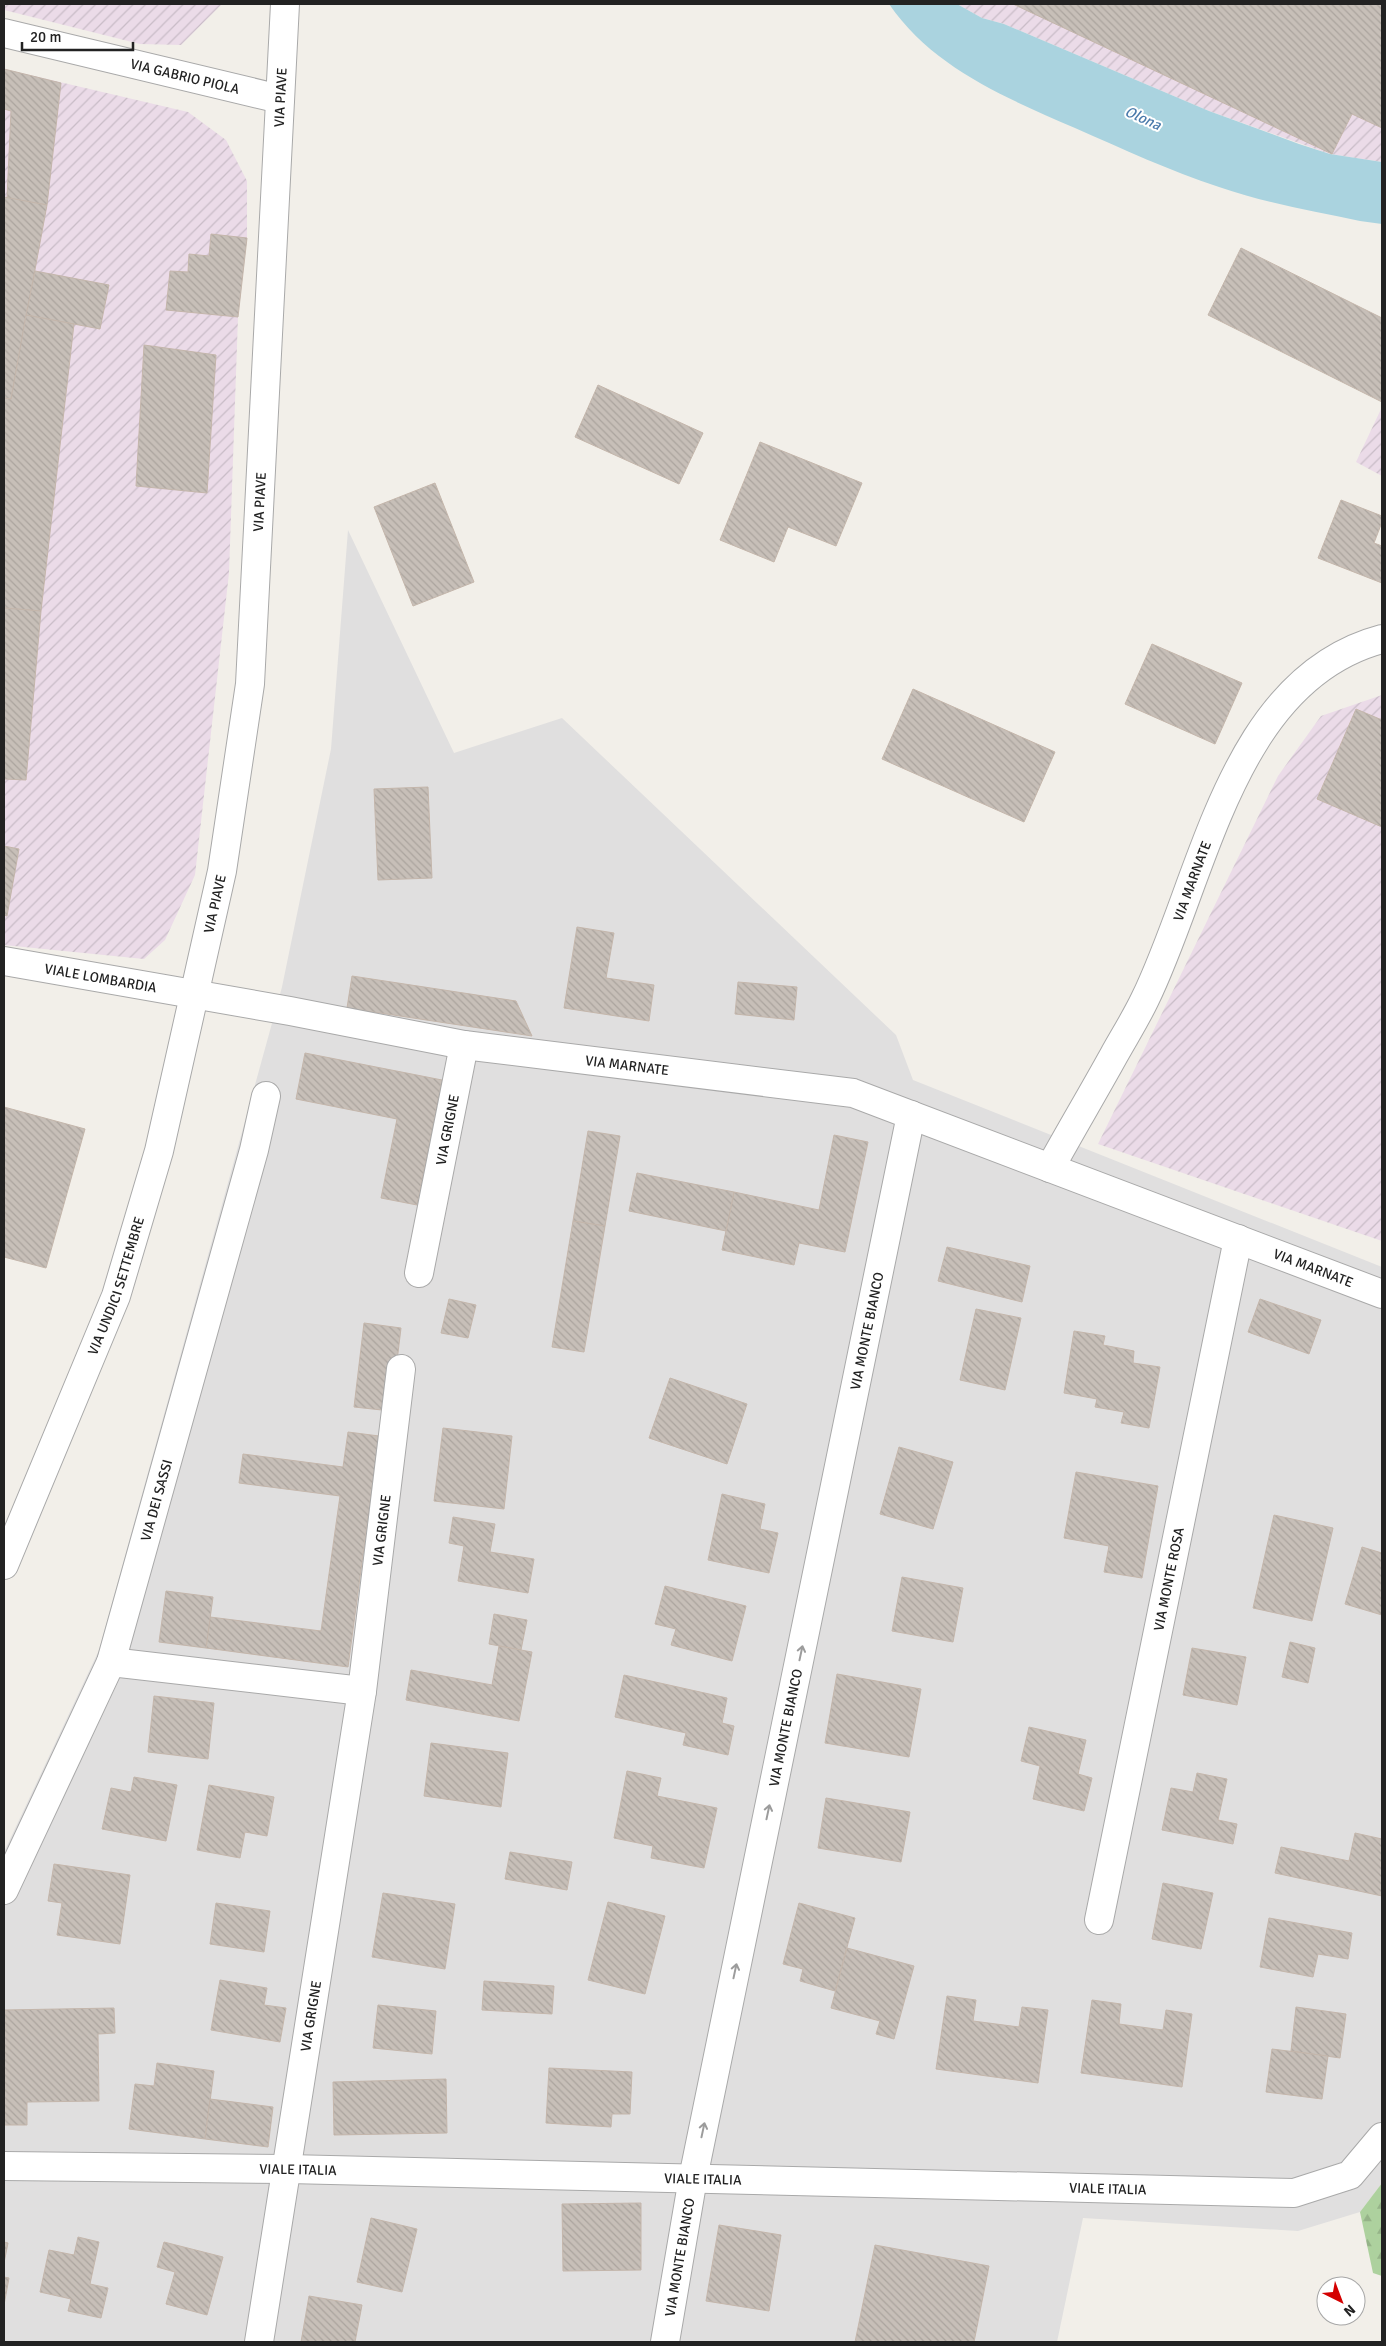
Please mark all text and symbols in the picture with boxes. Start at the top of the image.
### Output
scale bar [22,20,134,52]
text: 20 m [30,28,61,46]
street label: VIA GABRIO PIOLA [128,55,242,98]
street label: VIA PIAVE [271,67,291,128]
water label: Olona [1122,102,1164,134]
street label: VIA PIAVE [250,472,270,532]
street label: VIA MARNATE [1170,839,1215,924]
street label: VIA PIAVE [200,873,230,935]
street label: VIALE LOMBARDIA [43,960,158,997]
street label: VIA MARNATE [584,1052,670,1079]
street label: VIA GRIGNE [432,1093,463,1167]
street label: VIA UNDICI SETTEMBRE [84,1215,148,1358]
street label: VIA MARNATE [1271,1245,1356,1291]
street label: VIA MONTE BIANCO [847,1271,888,1392]
street label: VIA DEI SASSI [137,1457,176,1543]
street label: VIA GRIGNE [369,1494,395,1567]
street label: VIA MONTE ROSA [1150,1525,1188,1633]
one-way arrow [796,1645,806,1661]
street label: VIA MONTE BIANCO [765,1667,806,1788]
one-way arrow [764,1805,773,1821]
one-way arrow [731,1964,741,1980]
street label: VIA GRIGNE [297,1979,325,2053]
one-way arrow [698,2123,708,2139]
street label: VIALE ITALIA [259,2161,337,2179]
street label: VIALE ITALIA [664,2170,742,2189]
street label: VIALE ITALIA [1069,2180,1147,2198]
street label: VIA MONTE BIANCO [661,2197,698,2318]
north arrow [1316,2276,1366,2326]
text: N [1340,2301,1359,2320]

